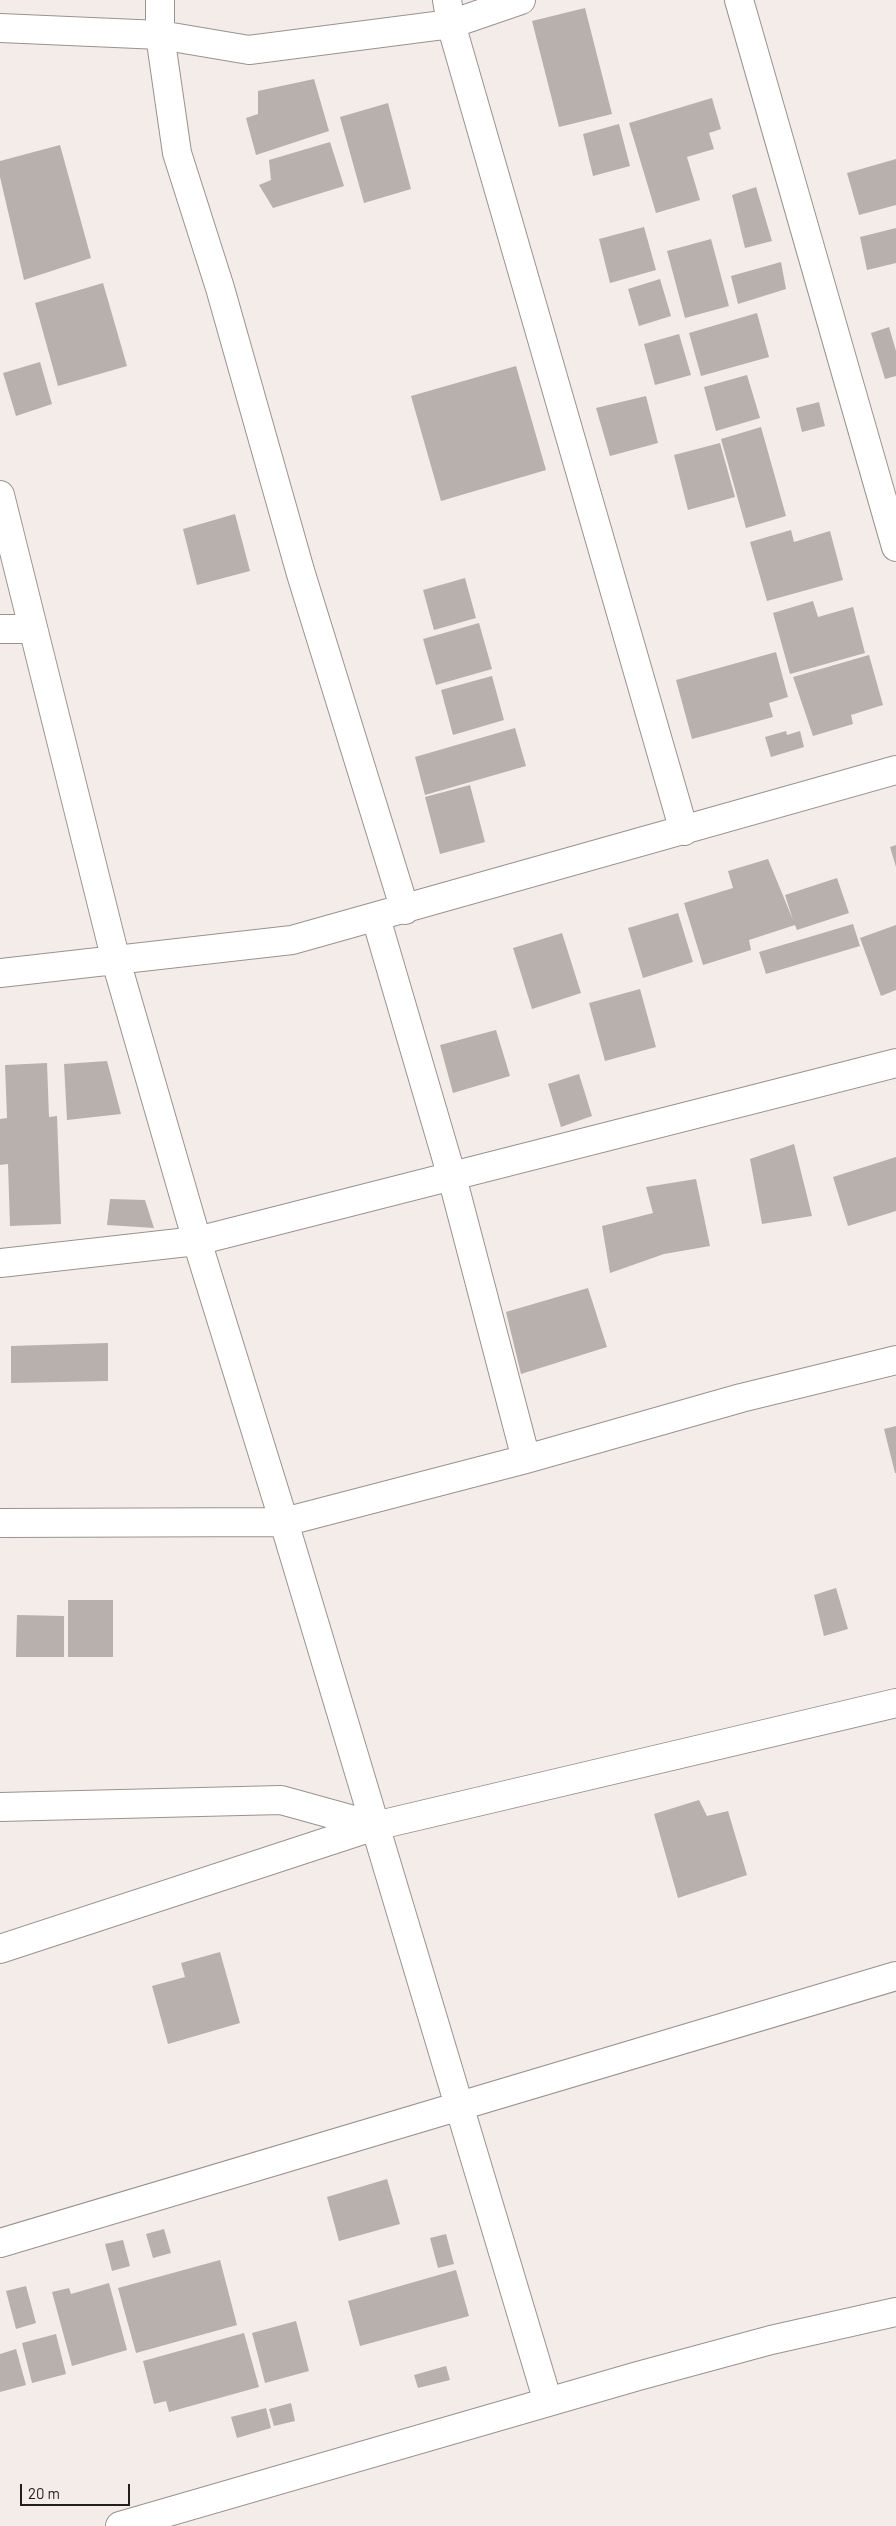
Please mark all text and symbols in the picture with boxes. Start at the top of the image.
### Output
scale bar [22,2474,132,2506]
text: 20 m [28,2484,60,2502]

